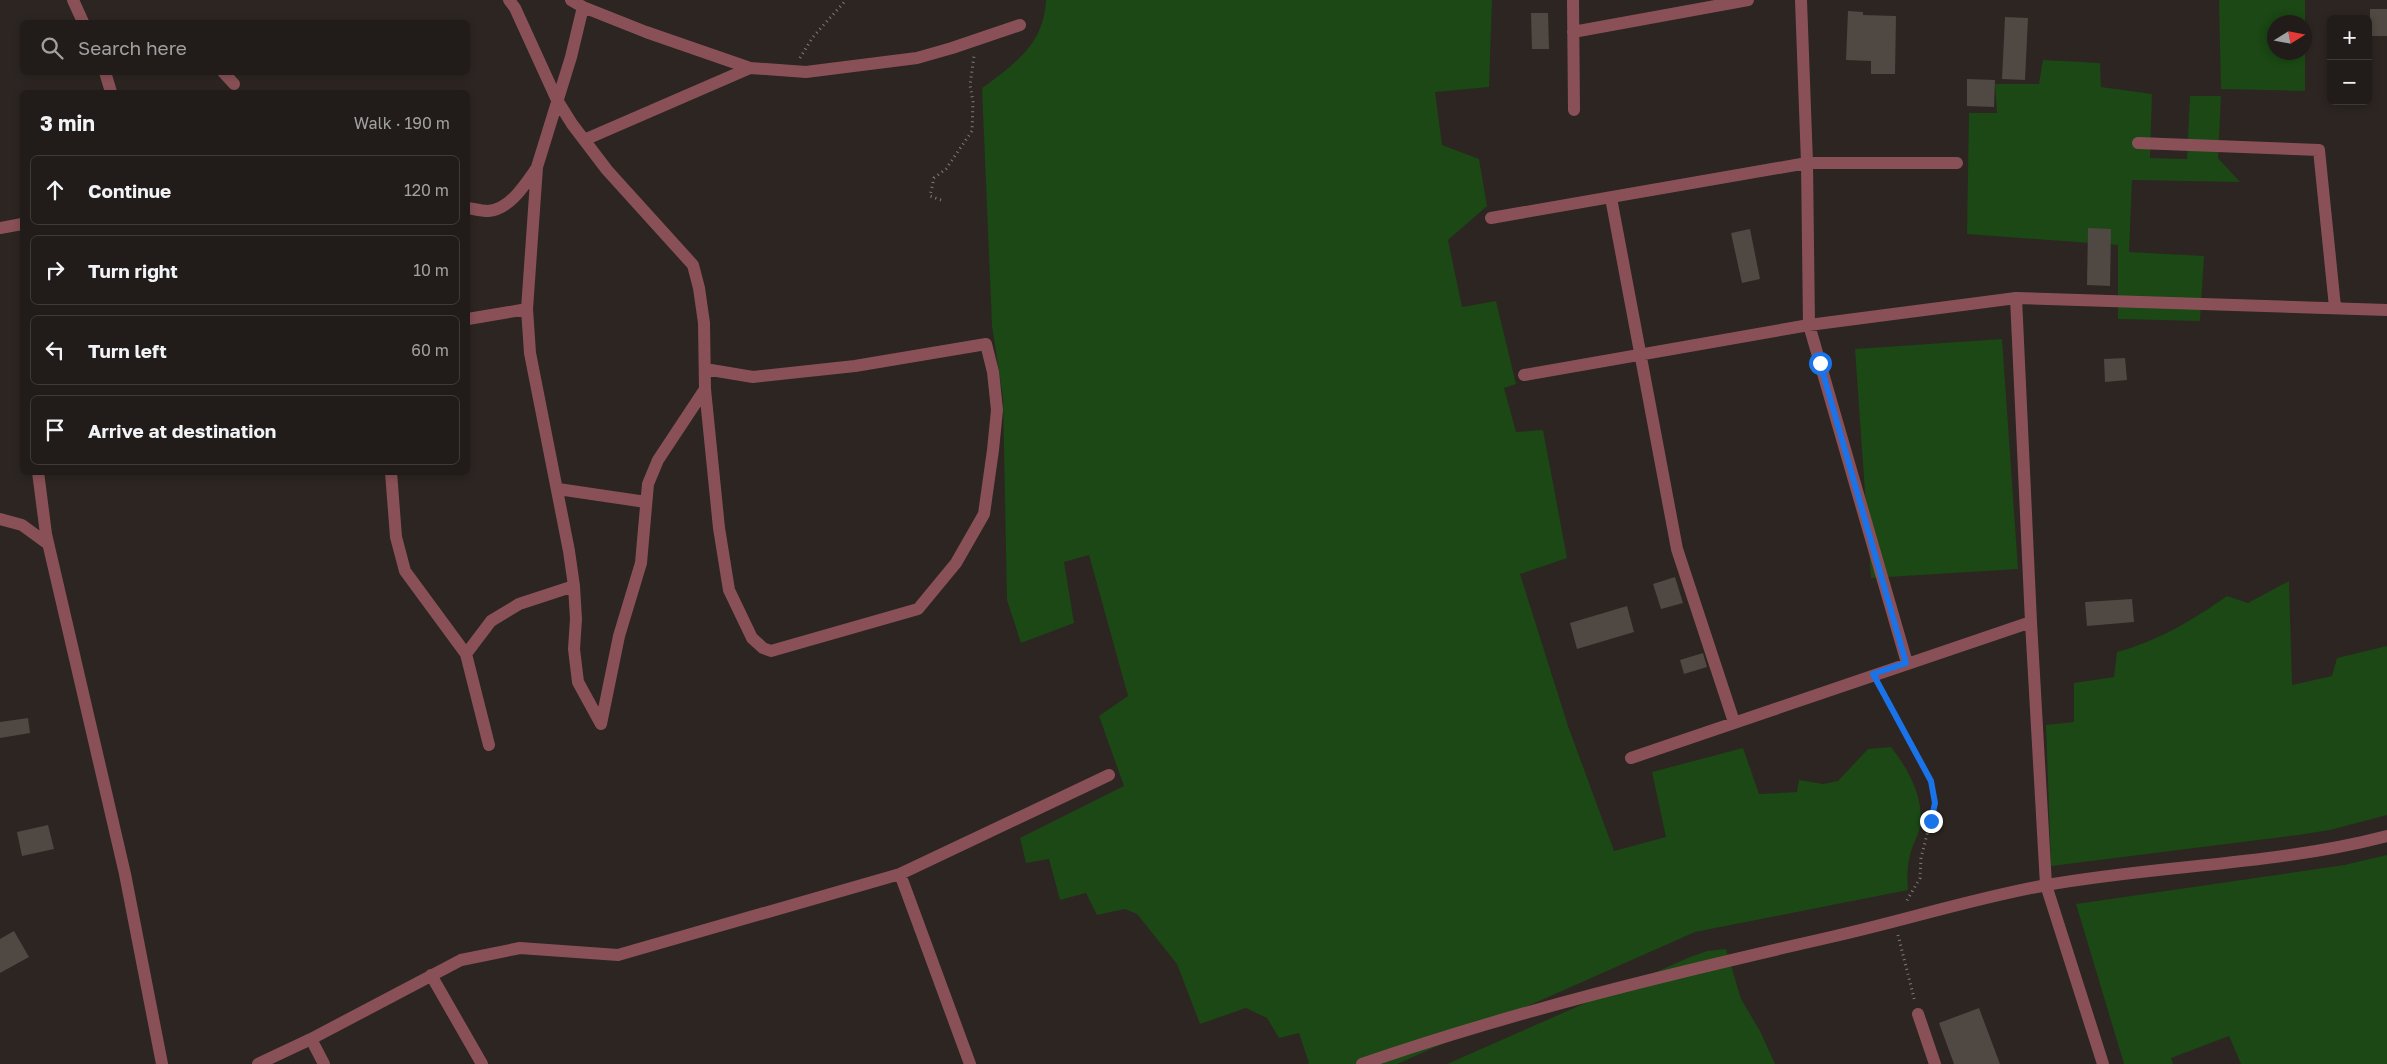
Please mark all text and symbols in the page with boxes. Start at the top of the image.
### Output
north arrow [2267,15,2312,60]
map controls [2327,15,2372,105]
button: + [2327,15,2372,60]
search box [20,20,470,75]
icon: search [38,34,66,62]
text: Search here [78,36,187,59]
button: − [2327,60,2372,105]
text: 3 min [40,110,95,136]
text: Walk · 190 m [354,113,450,133]
icon: ahead [41,176,69,204]
text: Continue [88,179,171,202]
text: 120 m [404,180,449,200]
icon: right [41,256,69,284]
text: Turn right [88,259,178,282]
text: 10 m [413,260,449,280]
icon: left [41,336,69,364]
text: Turn left [88,339,167,362]
text: 60 m [411,340,449,360]
route start [1809,352,1832,375]
icon: arrive [41,416,69,444]
text: Arrive at destination [88,419,276,442]
route end [1920,810,1943,833]

